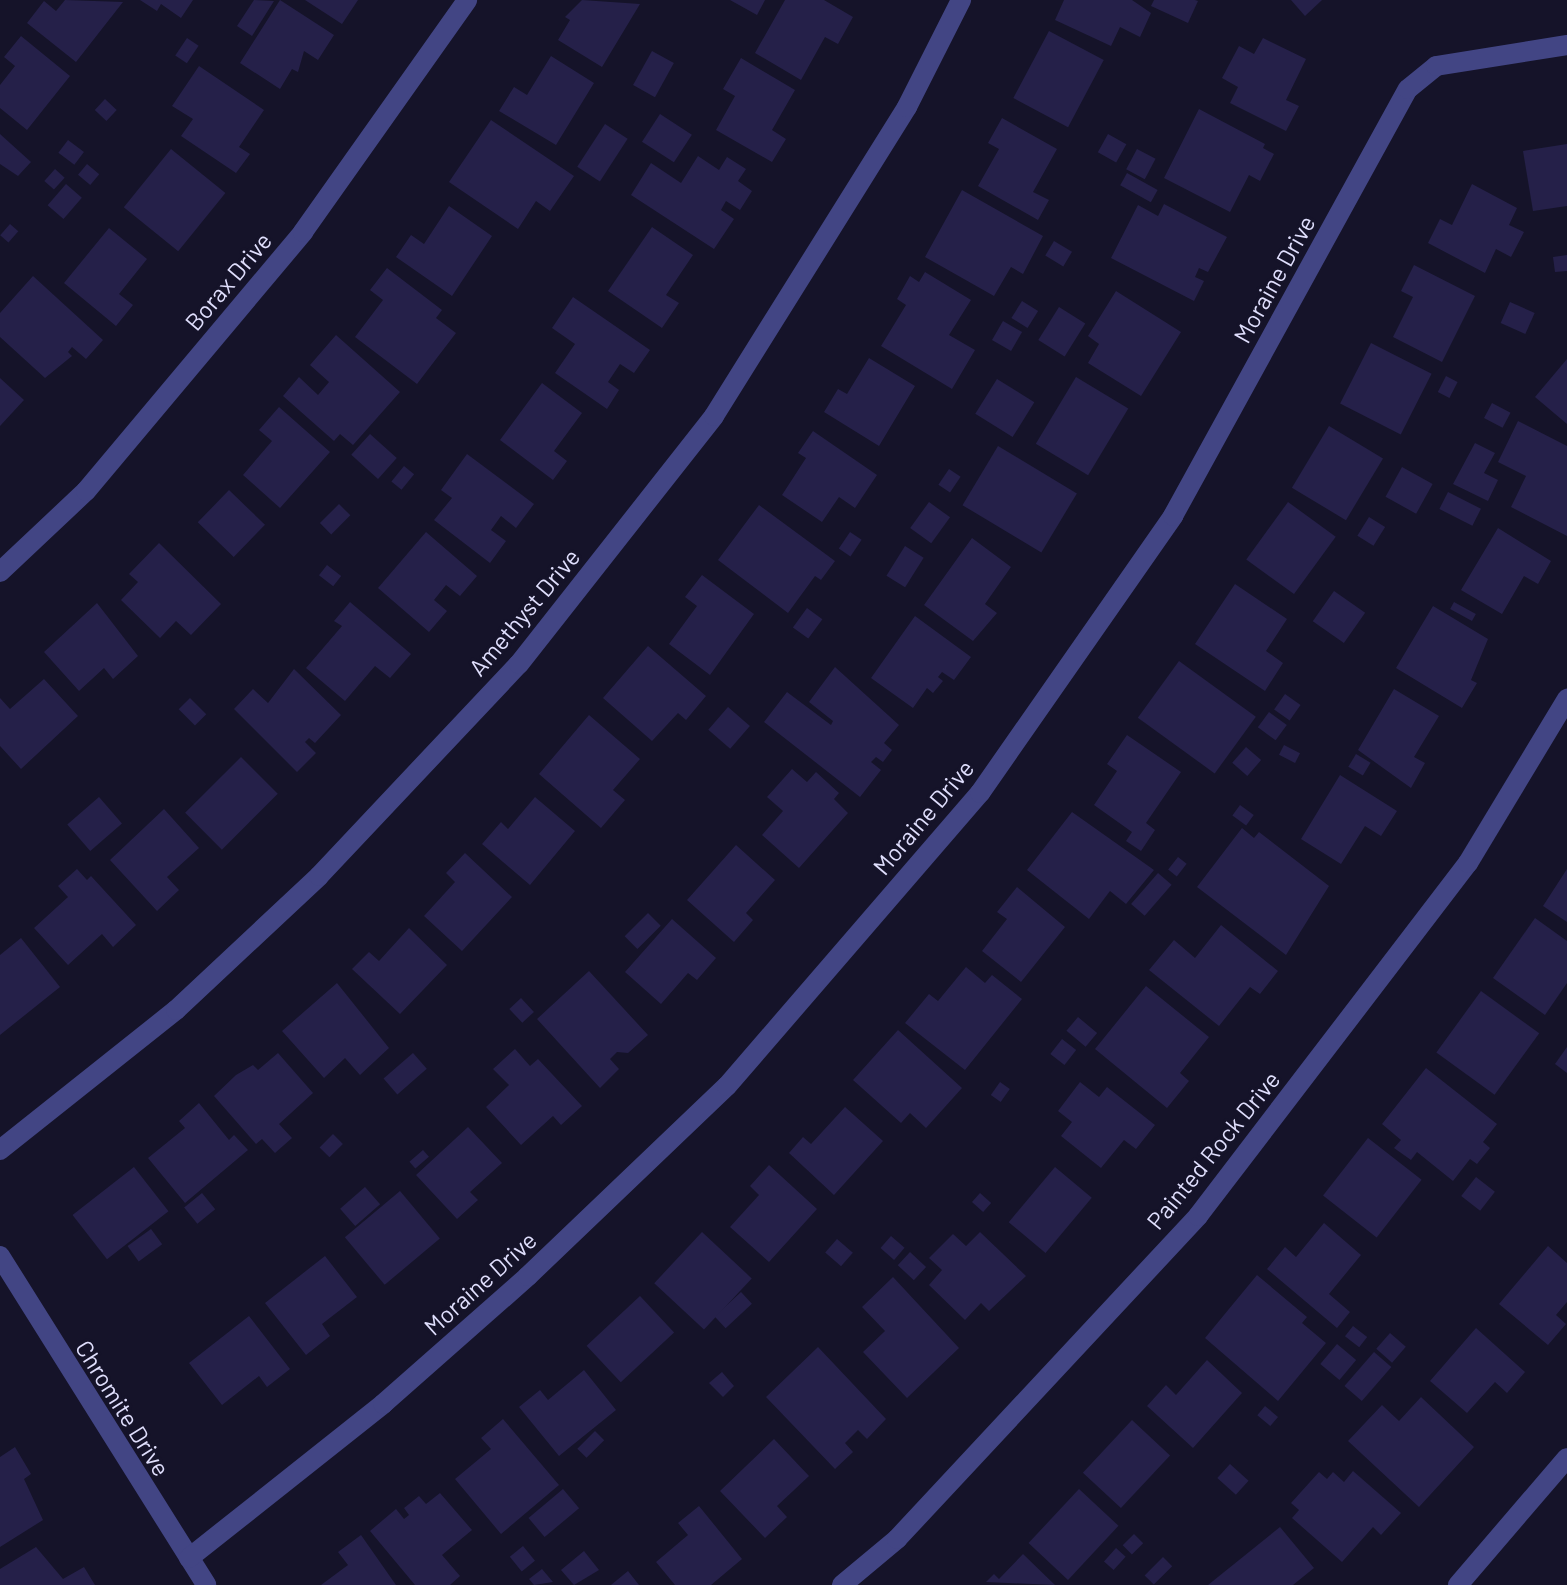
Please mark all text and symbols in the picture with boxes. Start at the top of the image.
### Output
street label: Moraine Drive [1227,210,1321,348]
street label: Borax Drive [179,226,277,336]
street label: Amethyst Drive [462,543,586,681]
street label: Moraine Drive [867,754,979,880]
street label: Painted Rock Drive [1140,1065,1286,1235]
street label: Moraine Drive [418,1225,542,1341]
street label: Chromite Drive [70,1335,176,1481]

